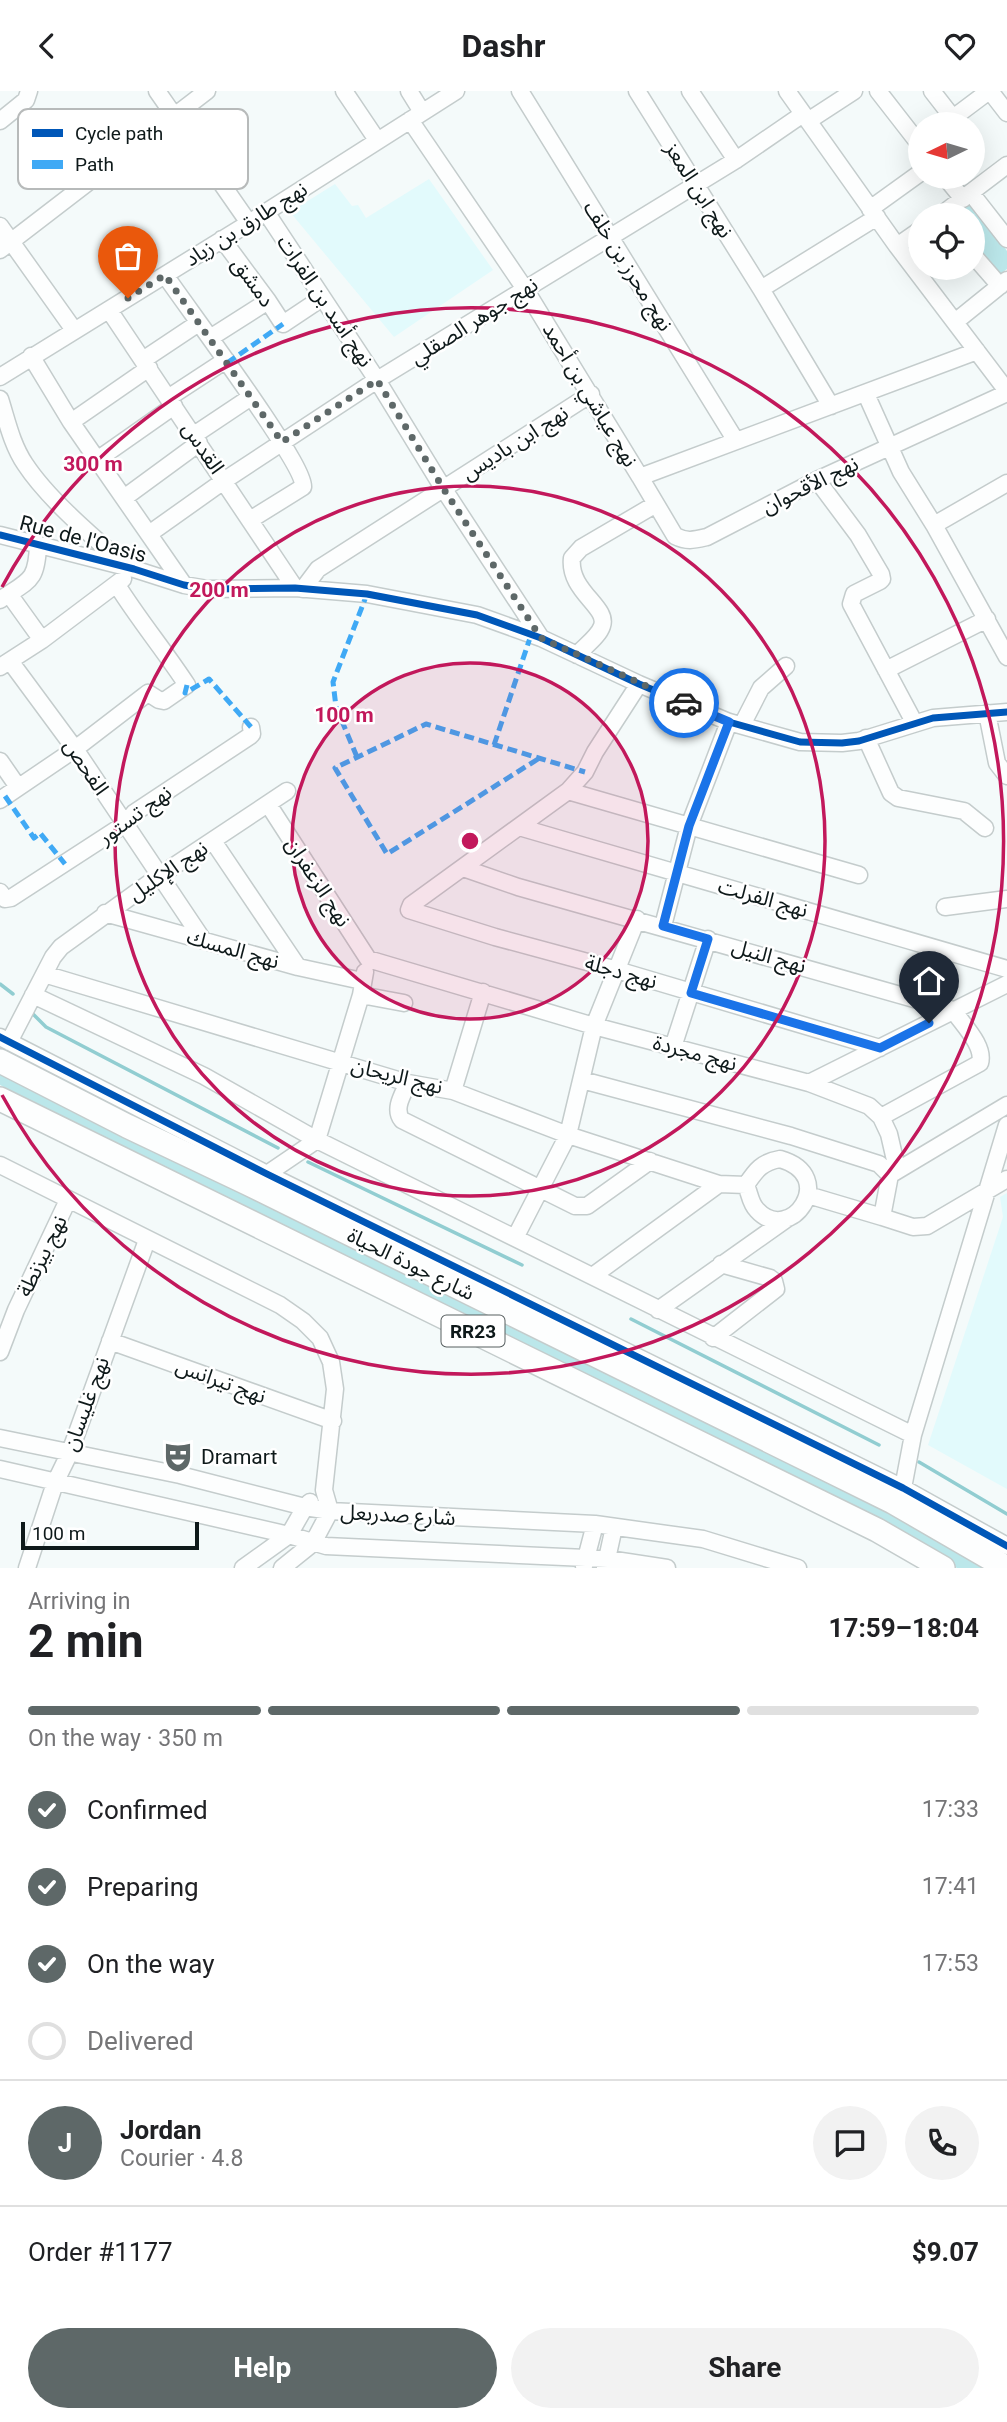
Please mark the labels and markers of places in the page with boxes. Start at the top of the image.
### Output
pin [98,226,158,298]
centre of rings [458,829,482,853]
pin [899,951,959,1023]
theatre icon: Dramart [161,1440,195,1474]
place label: Dramart [201,1445,277,1469]

